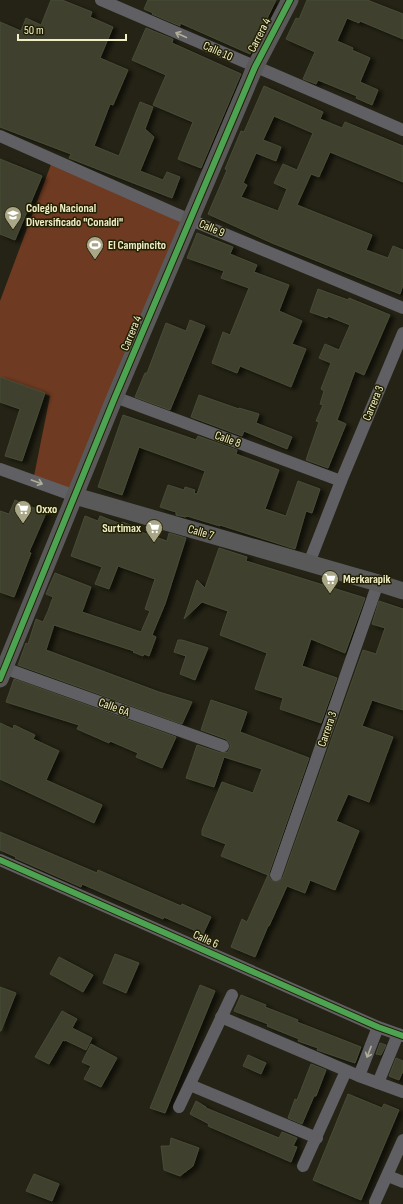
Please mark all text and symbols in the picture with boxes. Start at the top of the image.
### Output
scale bar [18,16,126,42]
street label: Carrera 4 [244,16,274,55]
text: 50 m [24,23,44,38]
one-way arrow [175,31,187,38]
street label: Calle 10 [201,38,235,65]
place label: Colegio Nacional Diversificado "Conaldi" [26,201,123,230]
school or university icon: Colegio Nacional Diversificado "Conaldi" [3,205,23,230]
street label: Calle 9 [197,216,227,241]
sports icon: El Campincito [85,235,105,260]
place label: El Campincito [108,238,166,253]
street label: Carrera 4 [117,313,146,353]
street label: Carrera 3 [359,383,388,423]
street label: Calle 8 [213,428,243,451]
one-way arrow [30,479,42,487]
supermarket icon: Oxxo [13,499,33,524]
place label: Oxxo [36,502,57,517]
supermarket icon: Surtimax [144,518,164,543]
place label: Surtimax [102,521,141,536]
street label: Calle 7 [186,522,216,543]
supermarket icon: Merkarapik [320,569,340,594]
place label: Merkarapik [343,572,391,587]
street label: Calle 6A [96,695,132,720]
street label: Carrera 3 [314,709,341,749]
street label: Calle 6 [191,927,221,952]
one-way arrow [364,1045,372,1057]

